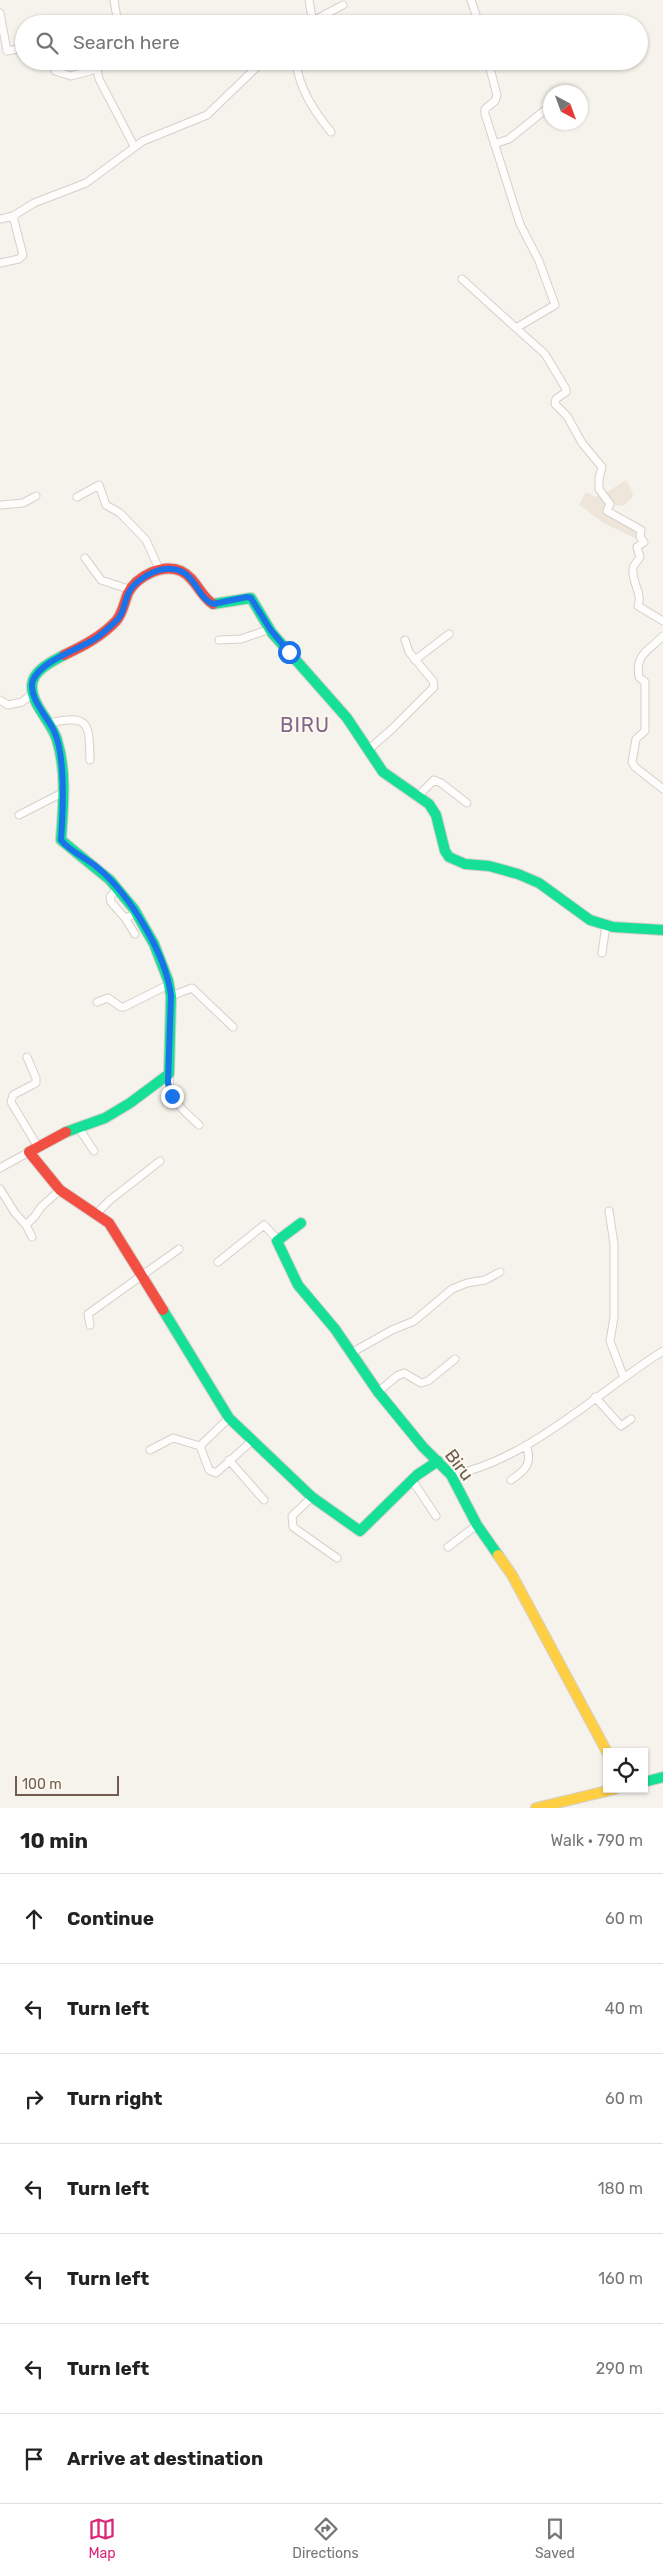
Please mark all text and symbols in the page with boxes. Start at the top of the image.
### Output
search box [15,15,648,70]
icon: search [33,29,61,57]
text: Search here [73,31,180,54]
north arrow [543,85,588,130]
route start [278,641,301,664]
district label: BIRU [280,713,330,737]
route end [161,1085,184,1108]
street label: Biru [440,1445,478,1485]
map controls [603,1748,648,1793]
button: locate [603,1748,648,1793]
scale bar [15,1773,119,1796]
text: 100 m [22,1776,62,1793]
text: 10 min [20,1828,88,1853]
text: Walk · 790 m [551,1831,643,1850]
icon: ahead [20,1905,48,1933]
text: Continue [67,1907,154,1930]
text: 60 m [605,1909,643,1928]
icon: left [20,1995,48,2023]
text: Turn left [67,1997,149,2020]
text: 40 m [605,1999,643,2018]
icon: right [20,2085,48,2113]
text: Turn right [67,2087,162,2110]
text: 60 m [605,2089,643,2108]
icon: left [20,2175,48,2203]
text: Turn left [67,2177,149,2200]
text: 180 m [598,2179,643,2198]
icon: left [20,2265,48,2293]
text: Turn left [67,2267,149,2290]
text: 160 m [598,2269,643,2288]
icon: left [20,2355,48,2383]
text: Turn left [67,2357,149,2380]
text: 290 m [596,2359,643,2378]
icon: arrive [20,2445,48,2473]
text: Arrive at destination [67,2447,263,2470]
tab: Map [88,2515,116,2562]
tab: Directions [292,2515,359,2562]
tab: Saved [535,2515,575,2562]

